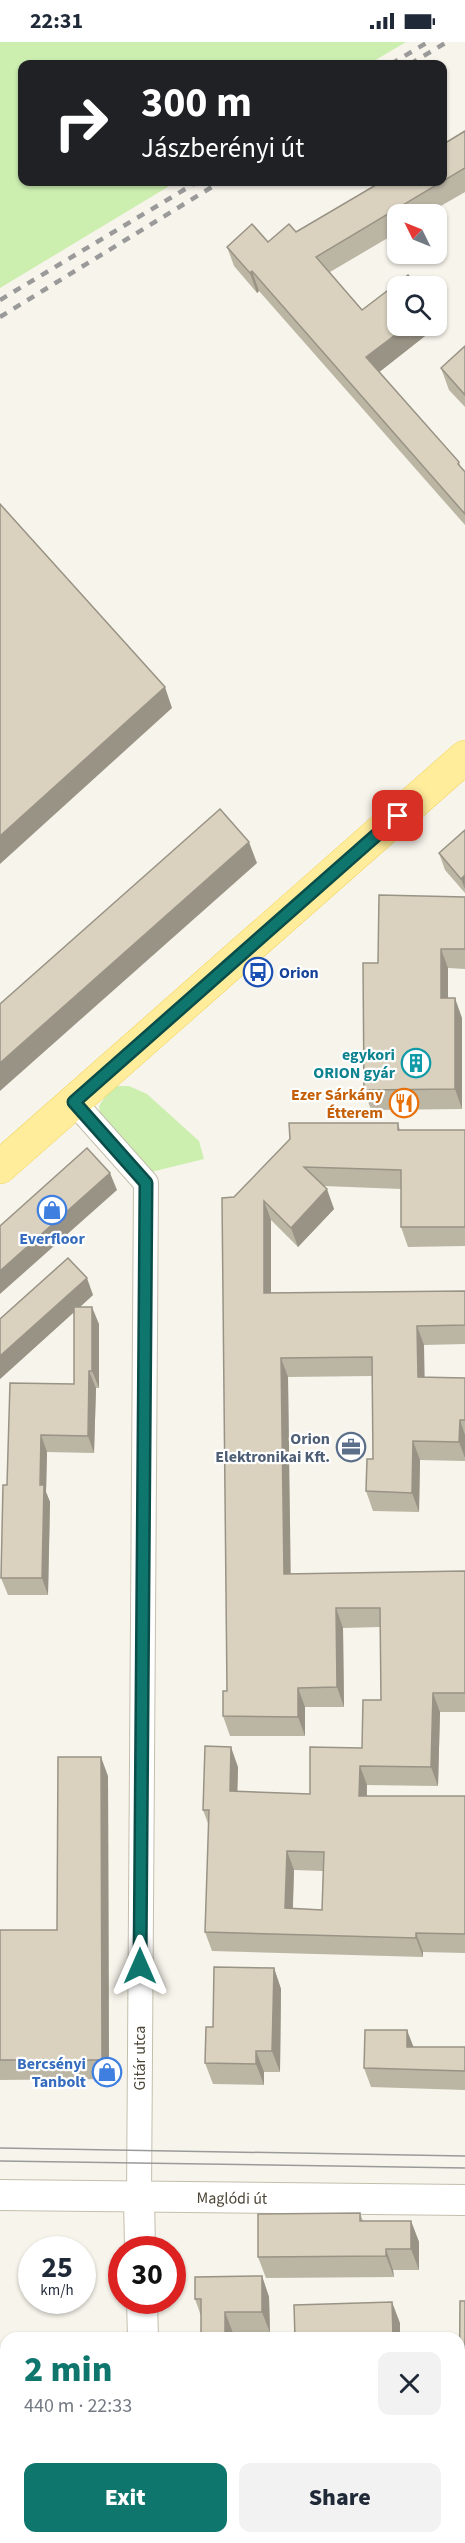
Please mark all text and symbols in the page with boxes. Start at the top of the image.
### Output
text: 22:31 [30,5,83,37]
text: 300 m [141,73,252,133]
icon: right [42,84,120,162]
text: Jászberényi út [141,129,304,168]
north arrow [387,204,447,264]
map controls [387,204,447,336]
button: search [387,276,447,336]
pin [372,790,423,841]
icon: arrive [381,799,414,832]
bus stop icon: Orion [242,956,274,988]
place label: Orion [279,962,319,984]
place label: egykori ORION gyár [313,1044,396,1084]
building icon: egykori ORION gyár [400,1047,432,1079]
place label: Ezer Sárkány Étterem [291,1084,384,1124]
restaurant icon: Ezer Sárkány Étterem [388,1087,420,1119]
shop icon: Everfloor [36,1194,68,1226]
place label: Everfloor [19,1228,85,1250]
place label: Orion Elektronikai Kft. [215,1428,330,1468]
office icon: Orion Elektronikai Kft. [335,1431,367,1463]
position arrow [108,1934,172,1998]
street label: Gitár utca [129,2026,151,2090]
place label: Bercsényi Tanbolt [17,2053,86,2093]
shop icon: Bercsényi Tanbolt [91,2056,123,2088]
street label: Maglódi út [196,2187,268,2210]
speed limit sign: 30 [108,2236,186,2314]
text: 25 [41,2246,73,2289]
text: km/h [40,2280,74,2301]
text: 2 min [24,2344,112,2395]
button: close [378,2352,441,2415]
text: 440 m · 22:33 [24,2392,132,2420]
button: Exit [24,2463,227,2532]
button: Share [239,2463,441,2532]

